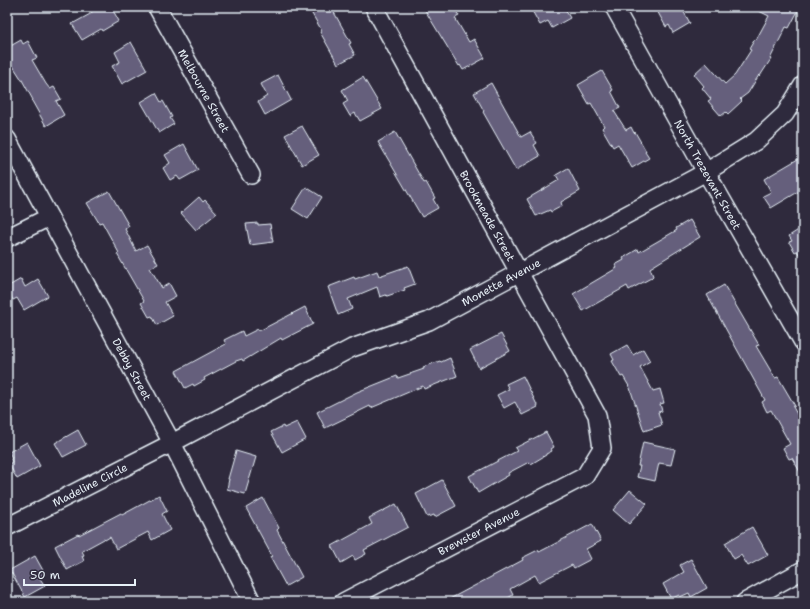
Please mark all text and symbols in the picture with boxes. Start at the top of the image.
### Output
street label: Melbourne Street [175,46,233,135]
street label: North Trezevant Street [671,117,745,232]
street label: Brookmeade Street [456,168,518,264]
street label: Monette Avenue [459,255,543,310]
street label: Debby Street [109,336,155,403]
street label: Madeline Circle [50,459,130,510]
street label: Brewster Avenue [435,504,522,559]
scale bar [24,561,135,587]
text: 50 m [30,567,60,583]

